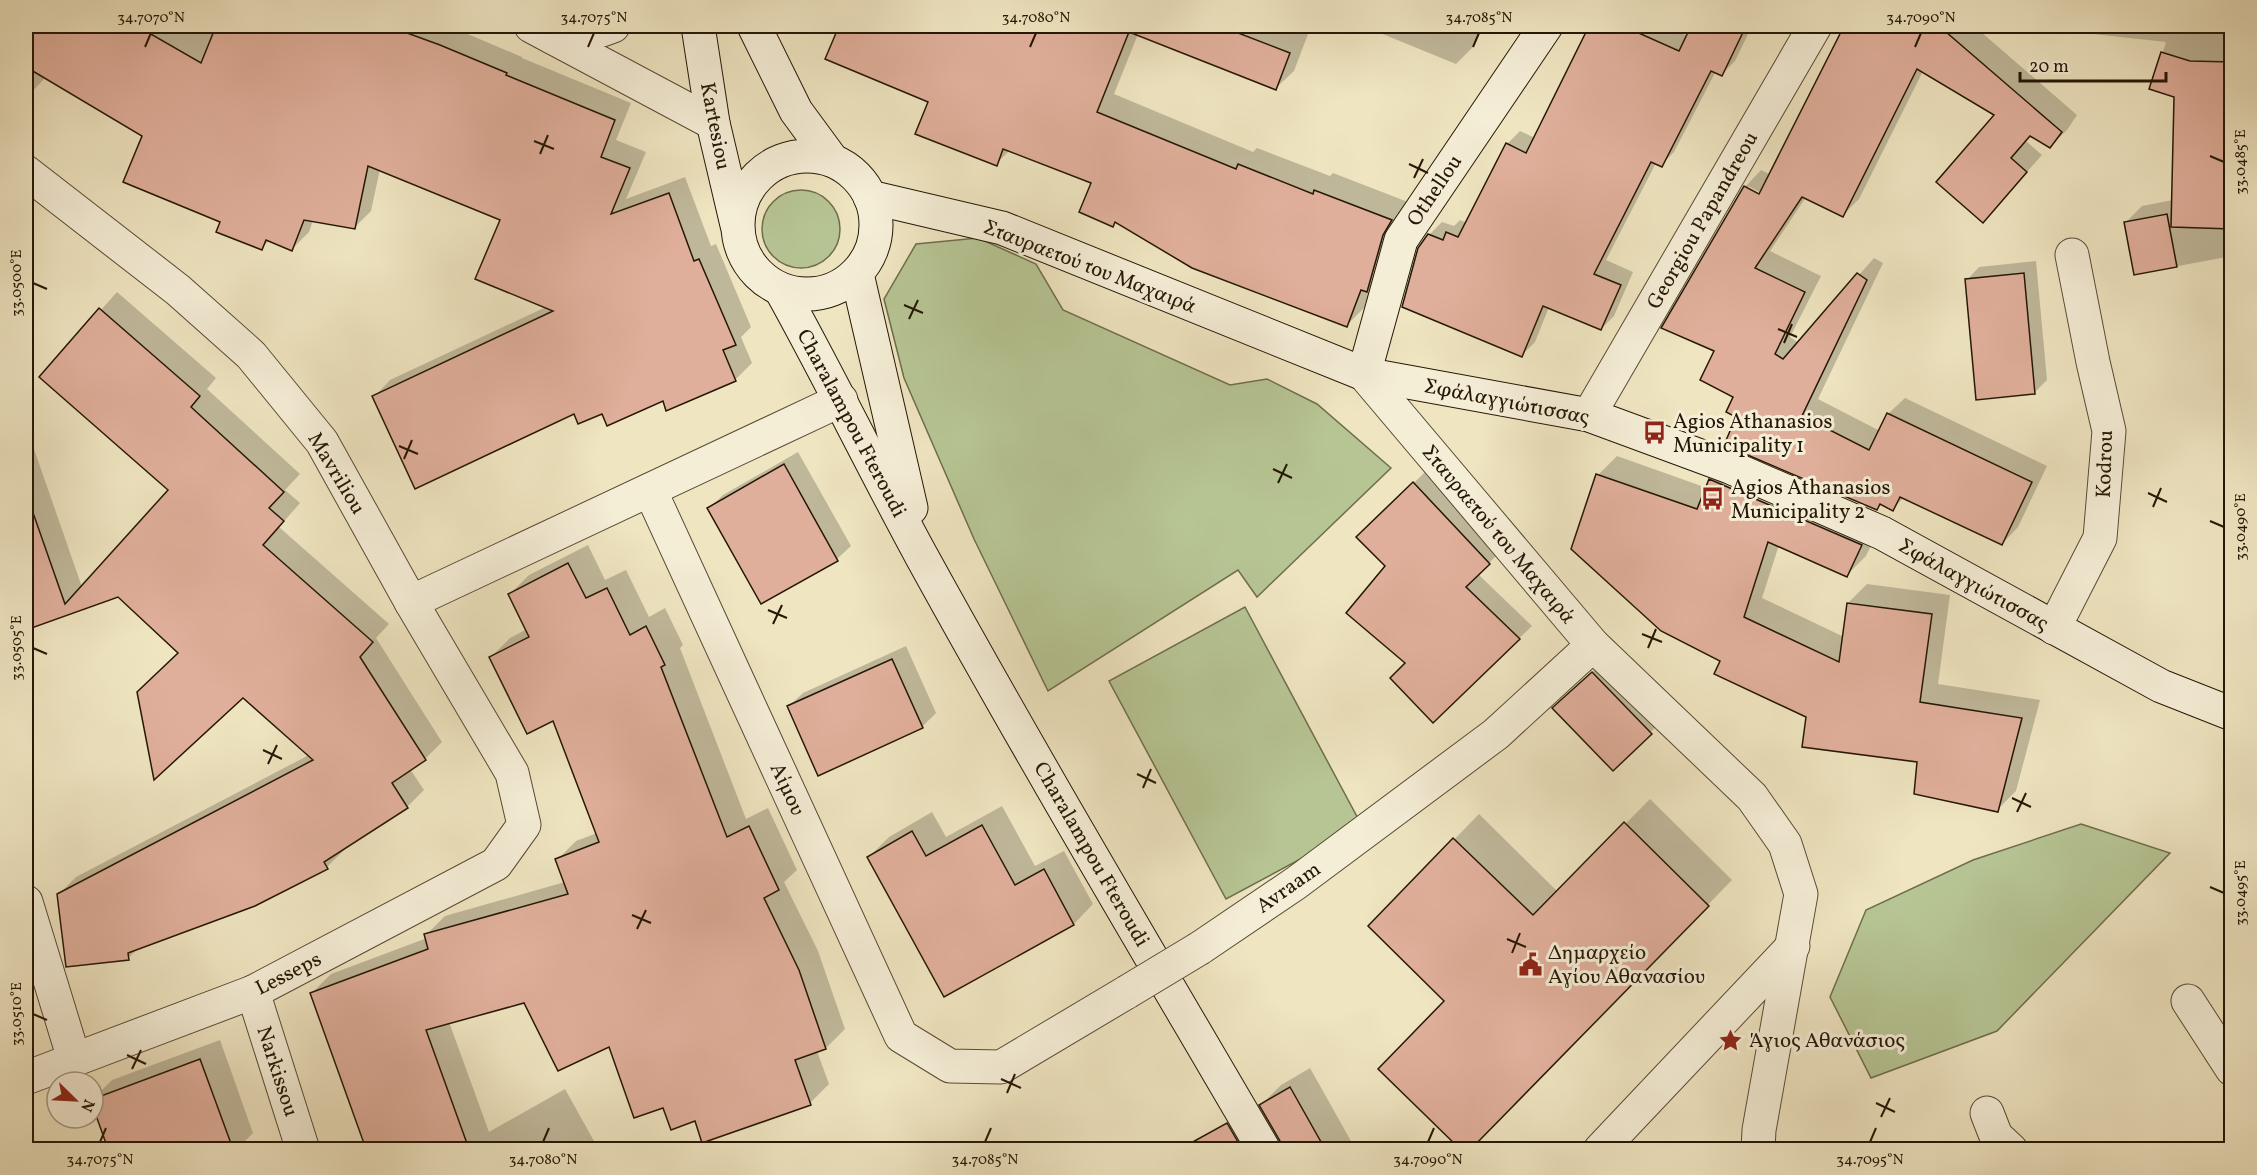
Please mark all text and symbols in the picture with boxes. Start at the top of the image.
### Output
text: 34.7070°N [117,8,185,29]
text: 34.7075°N [561,8,627,29]
text: 34.7080°N [1002,8,1070,29]
text: 34.7085°N [1445,8,1513,29]
text: 34.7090°N [1886,8,1956,29]
scale bar [2020,45,2166,83]
text: 20 m [2029,55,2069,80]
street label: Kartesiou [692,80,737,173]
street label: Georgiou Papandreou [1641,127,1766,315]
text: 33.0485°E [2231,129,2252,195]
street label: Othellou [1401,149,1470,232]
street label: Σταυραετού του Μαχαιρά [979,213,1200,321]
text: 33.0500°E [7,249,28,317]
street label: Charalampou Fteroudi [789,324,913,523]
street label: Σφάλαγγιώτισσας [1422,372,1592,433]
place label: Agios Athanasios Municipality 1 [1673,408,1832,461]
bus stop icon: Agios Athanasios Municipality 1 [1642,420,1668,446]
street label: Mavriliou [300,427,372,520]
street label: Kodrou [2090,429,2121,499]
street label: Σταυραετού του Μαχαιρά [1414,439,1582,631]
place label: Agios Athanasios Municipality 2 [1731,474,1890,527]
bus stop icon: Agios Athanasios Municipality 2 [1700,486,1726,512]
text: 33.0490°E [2231,493,2252,561]
street label: Σφάλαγγιώτισσας [1893,532,2054,639]
text: 33.0505°E [7,615,28,681]
street label: Charalampou Fteroudi [1026,757,1156,953]
street label: Αίμου [762,759,811,821]
street label: Avraam [1251,855,1327,921]
text: 33.0495°E [2231,860,2252,926]
place label: Δημαρχείο Αγίου Αθανασίου [1548,939,1705,992]
street label: Lesseps [251,945,327,1003]
public building icon: Δημαρχείο Αγίου Αθανασίου [1517,951,1543,977]
text: 33.0510°E [7,982,28,1046]
street label: Narkissou [248,1022,305,1120]
place icon: Άγιος Αθανάσιος [1718,1027,1744,1053]
place label: Άγιος Αθανάσιος [1749,1027,1905,1056]
north arrow [45,1070,105,1130]
text: N [74,1096,99,1115]
text: 34.7075°N [67,1150,133,1171]
text: 34.7080°N [509,1150,577,1171]
text: 34.7085°N [951,1150,1019,1171]
text: 34.7090°N [1393,1150,1463,1171]
text: 34.7095°N [1836,1150,1904,1171]

